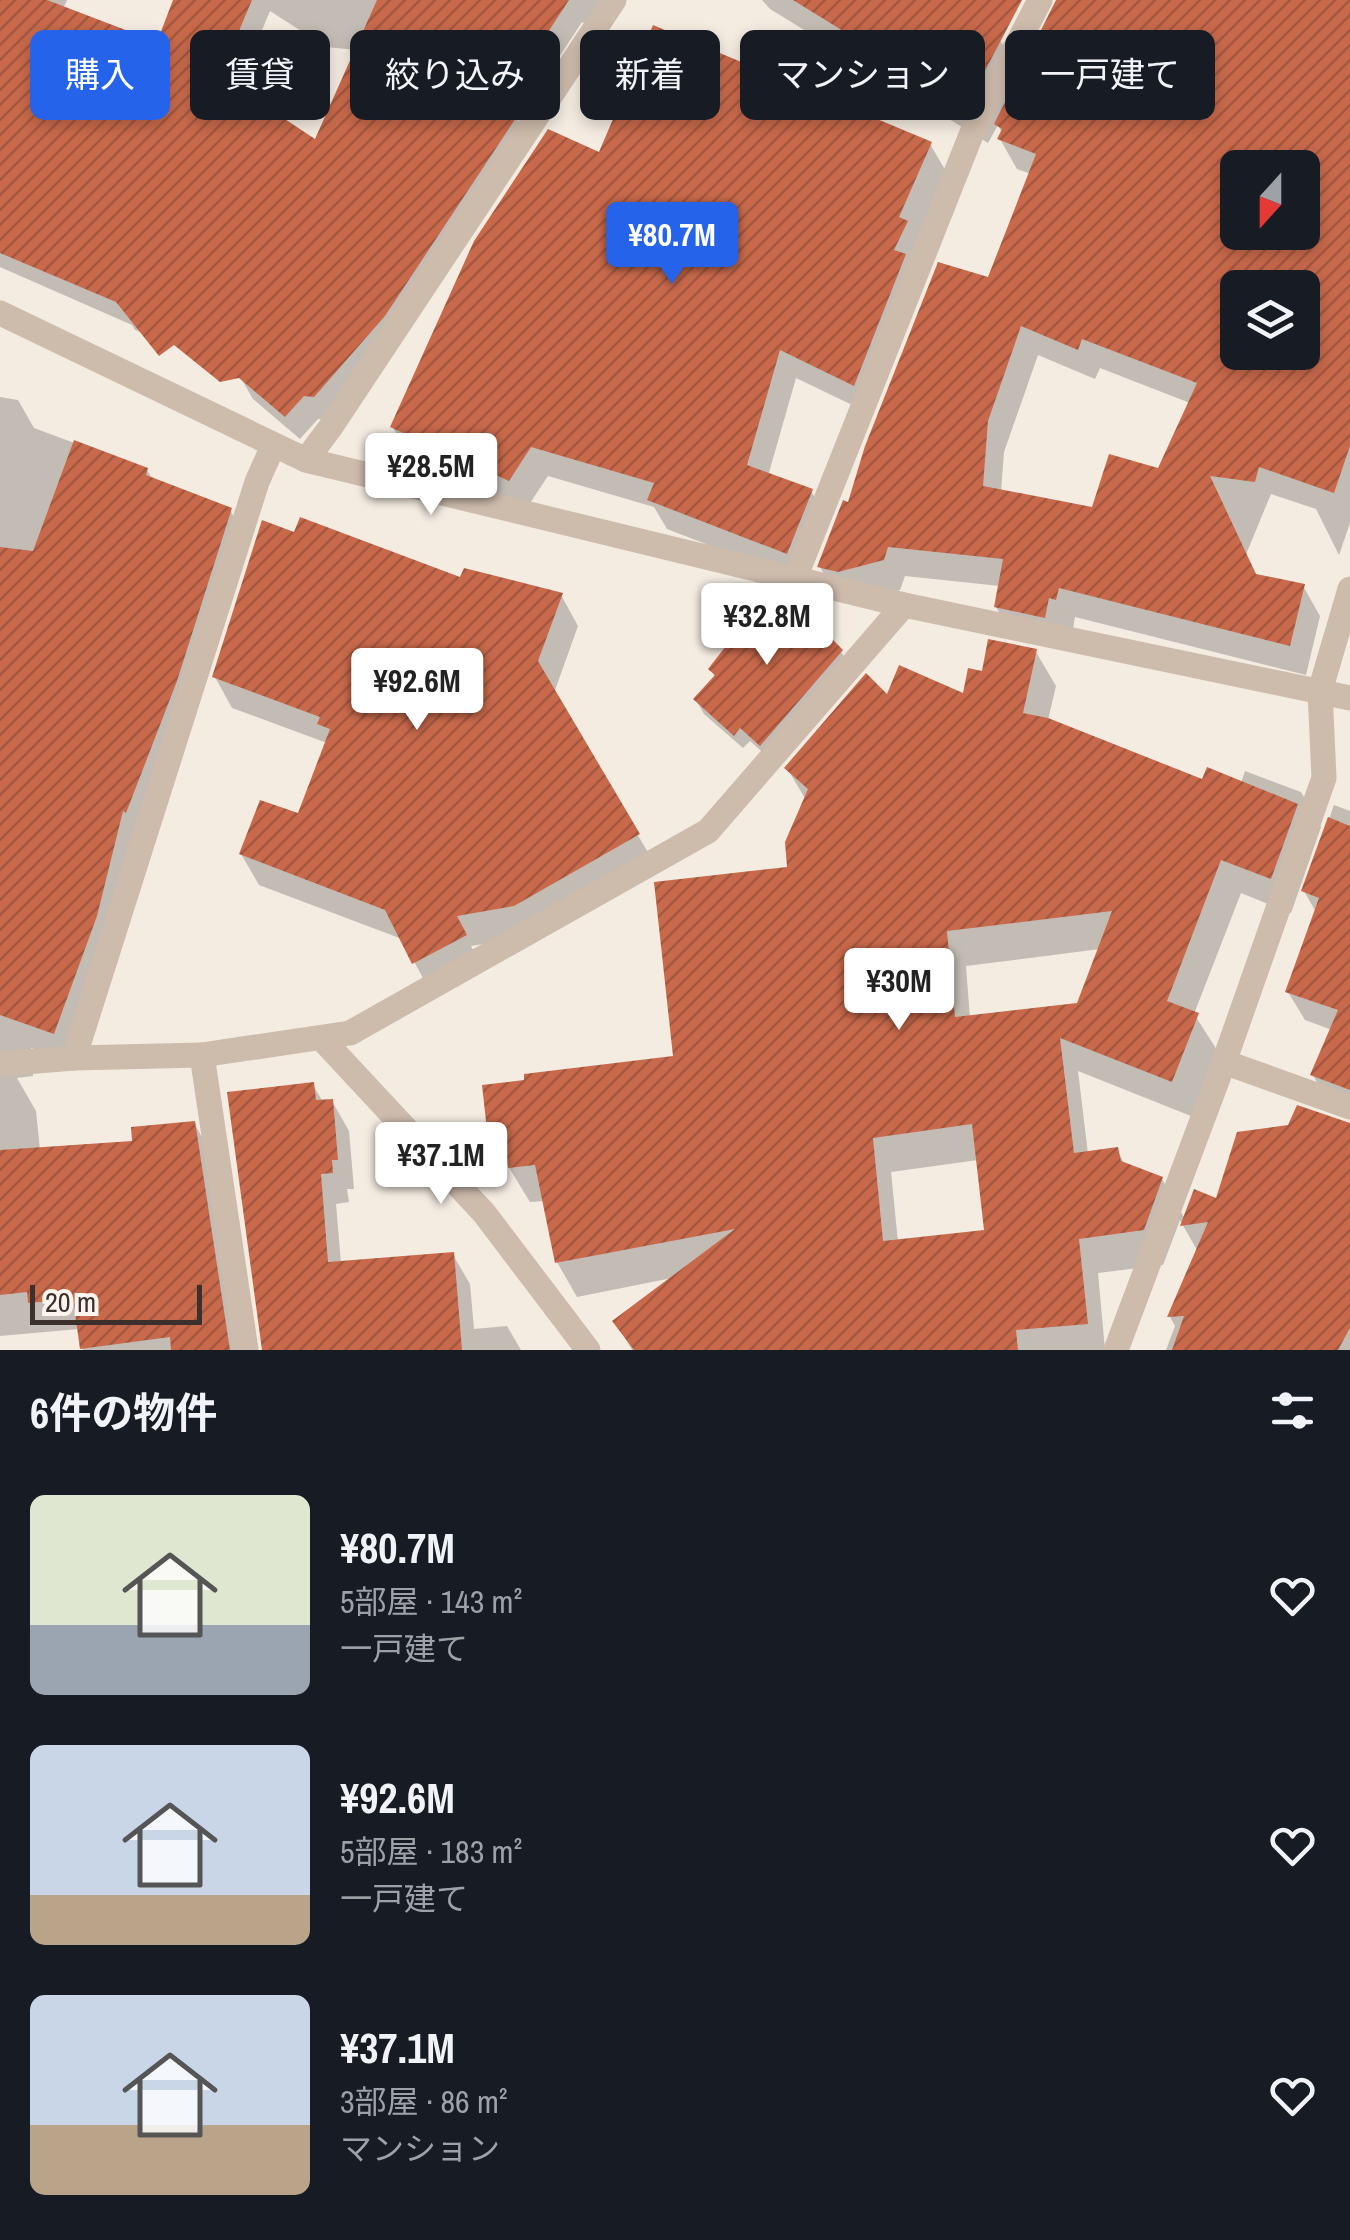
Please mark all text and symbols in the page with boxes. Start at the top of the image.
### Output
chip: 購入 [30,30,170,120]
chip: 賃貸 [190,30,330,120]
chip: 絞り込み [350,30,560,120]
chip: 新着 [580,30,720,120]
chip: マンション [740,30,985,120]
chip: 一戸建て [1005,30,1215,120]
north arrow [1220,150,1320,250]
map controls [1220,150,1320,370]
pin: ¥80.7M [591,202,753,287]
text: ¥80.7M [628,213,716,256]
button: layers [1220,270,1320,370]
pin: ¥28.5M [350,433,512,518]
text: ¥28.5M [387,444,475,487]
pin: ¥32.8M [686,583,848,668]
text: ¥32.8M [723,594,811,637]
pin: ¥92.6M [336,648,498,733]
text: ¥92.6M [373,659,461,702]
pin: ¥30M [840,948,958,1033]
text: ¥30M [866,959,932,1002]
pin: ¥37.1M [360,1122,522,1207]
text: ¥37.1M [397,1133,485,1176]
scale bar [30,1280,202,1324]
text: 20 m [45,1283,96,1321]
icon: filters [1265,1383,1320,1438]
text: 6件の物件 [30,1385,217,1441]
text: ¥80.7M [340,1520,455,1576]
icon: home [110,1535,230,1655]
icon: heart [1265,1568,1320,1623]
text: 5部屋 · 143 m² [340,1580,522,1623]
text: 一戸建て [340,1627,468,1670]
text: ¥92.6M [340,1770,455,1826]
icon: home [110,1785,230,1905]
icon: heart [1265,1818,1320,1873]
text: 5部屋 · 183 m² [340,1830,522,1873]
text: 一戸建て [340,1877,468,1920]
text: ¥37.1M [340,2020,455,2076]
icon: home [110,2035,230,2155]
icon: heart [1265,2068,1320,2123]
text: 3部屋 · 86 m² [340,2080,508,2123]
text: マンション [340,2127,500,2170]

